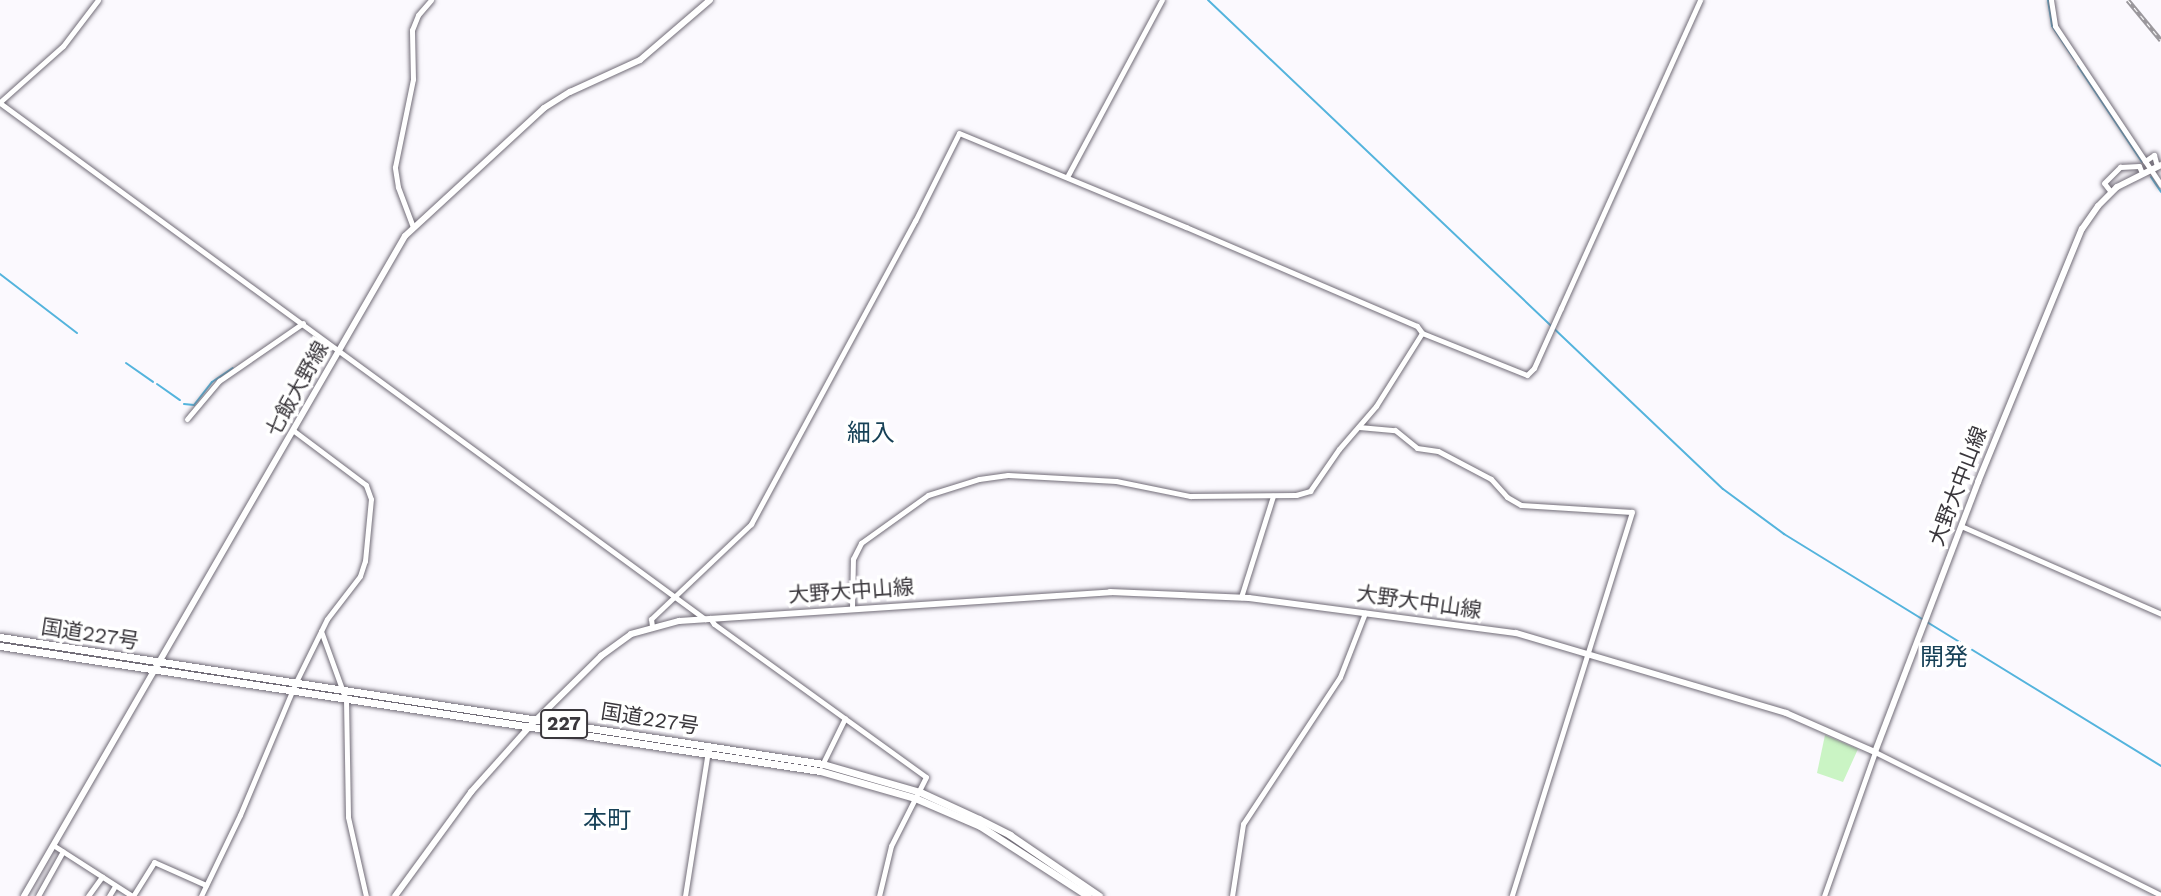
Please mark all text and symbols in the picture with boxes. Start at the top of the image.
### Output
street label: 七飯大野線 [261,337,333,441]
district label: 細入 [847,420,895,448]
street label: 大野大中山線 [1924,423,1992,549]
street label: 大野大中山線 [787,574,915,608]
street label: 大野大中山線 [1355,581,1483,623]
street label: 国道227号 [39,614,141,654]
district label: 開発 [1920,644,1968,672]
street label: 国道227号 [599,699,701,739]
road number: 227 [540,708,588,740]
district label: 本町 [583,807,631,835]

